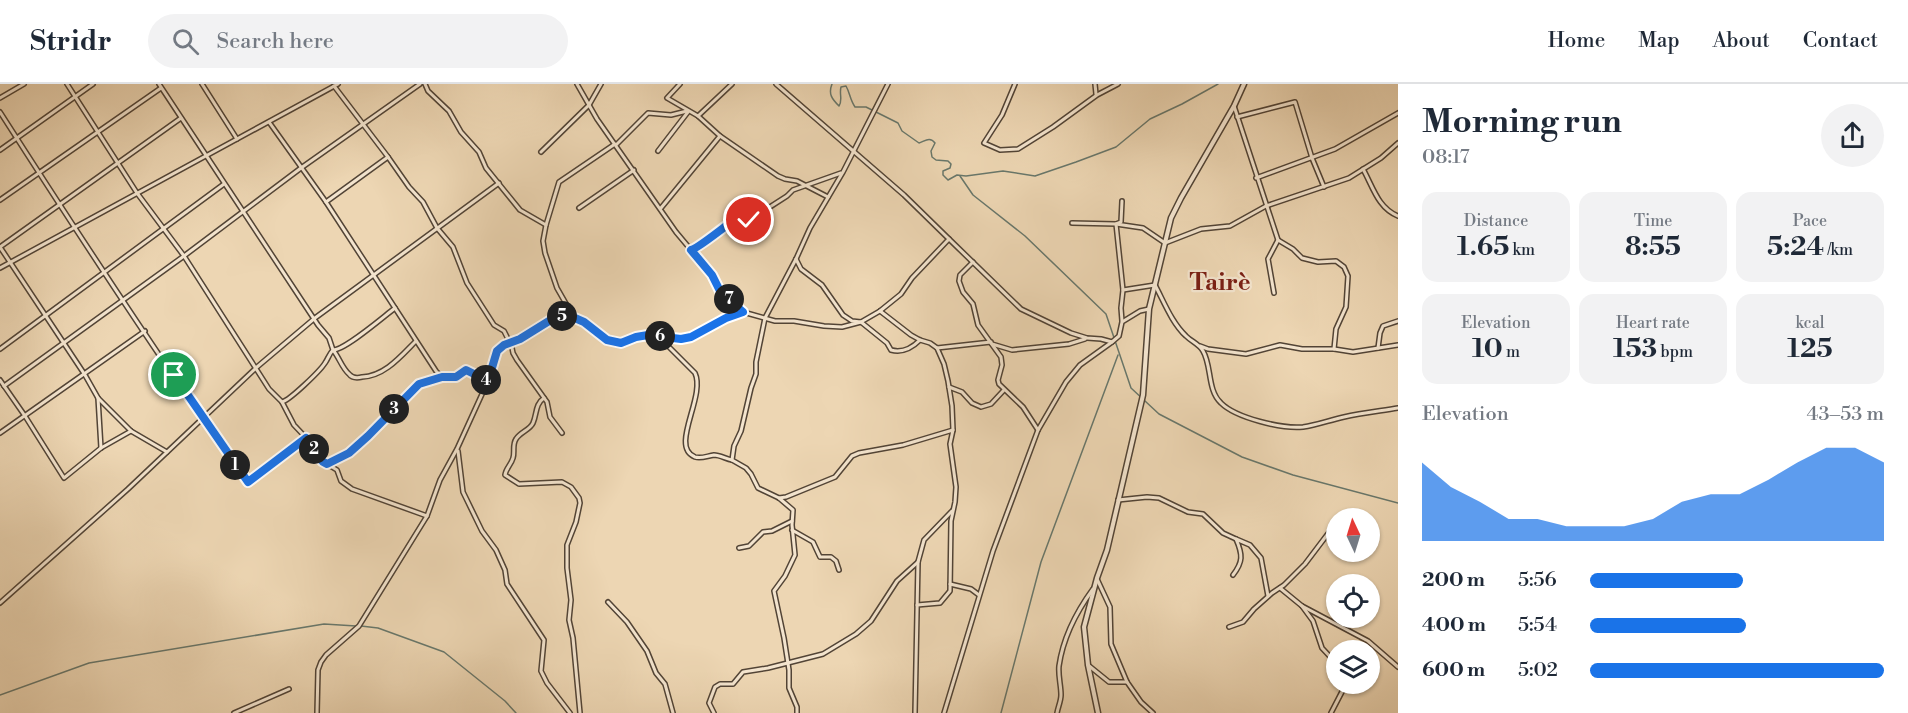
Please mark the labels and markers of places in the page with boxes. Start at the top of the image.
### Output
pin [723,194,774,245]
pin: 7 [714,284,744,314]
pin: 5 [547,301,577,331]
pin: 6 [645,321,675,351]
pin [148,349,199,400]
pin: 4 [471,365,501,395]
pin: 3 [379,394,409,424]
pin: 2 [299,434,329,464]
pin: 1 [220,450,250,480]

